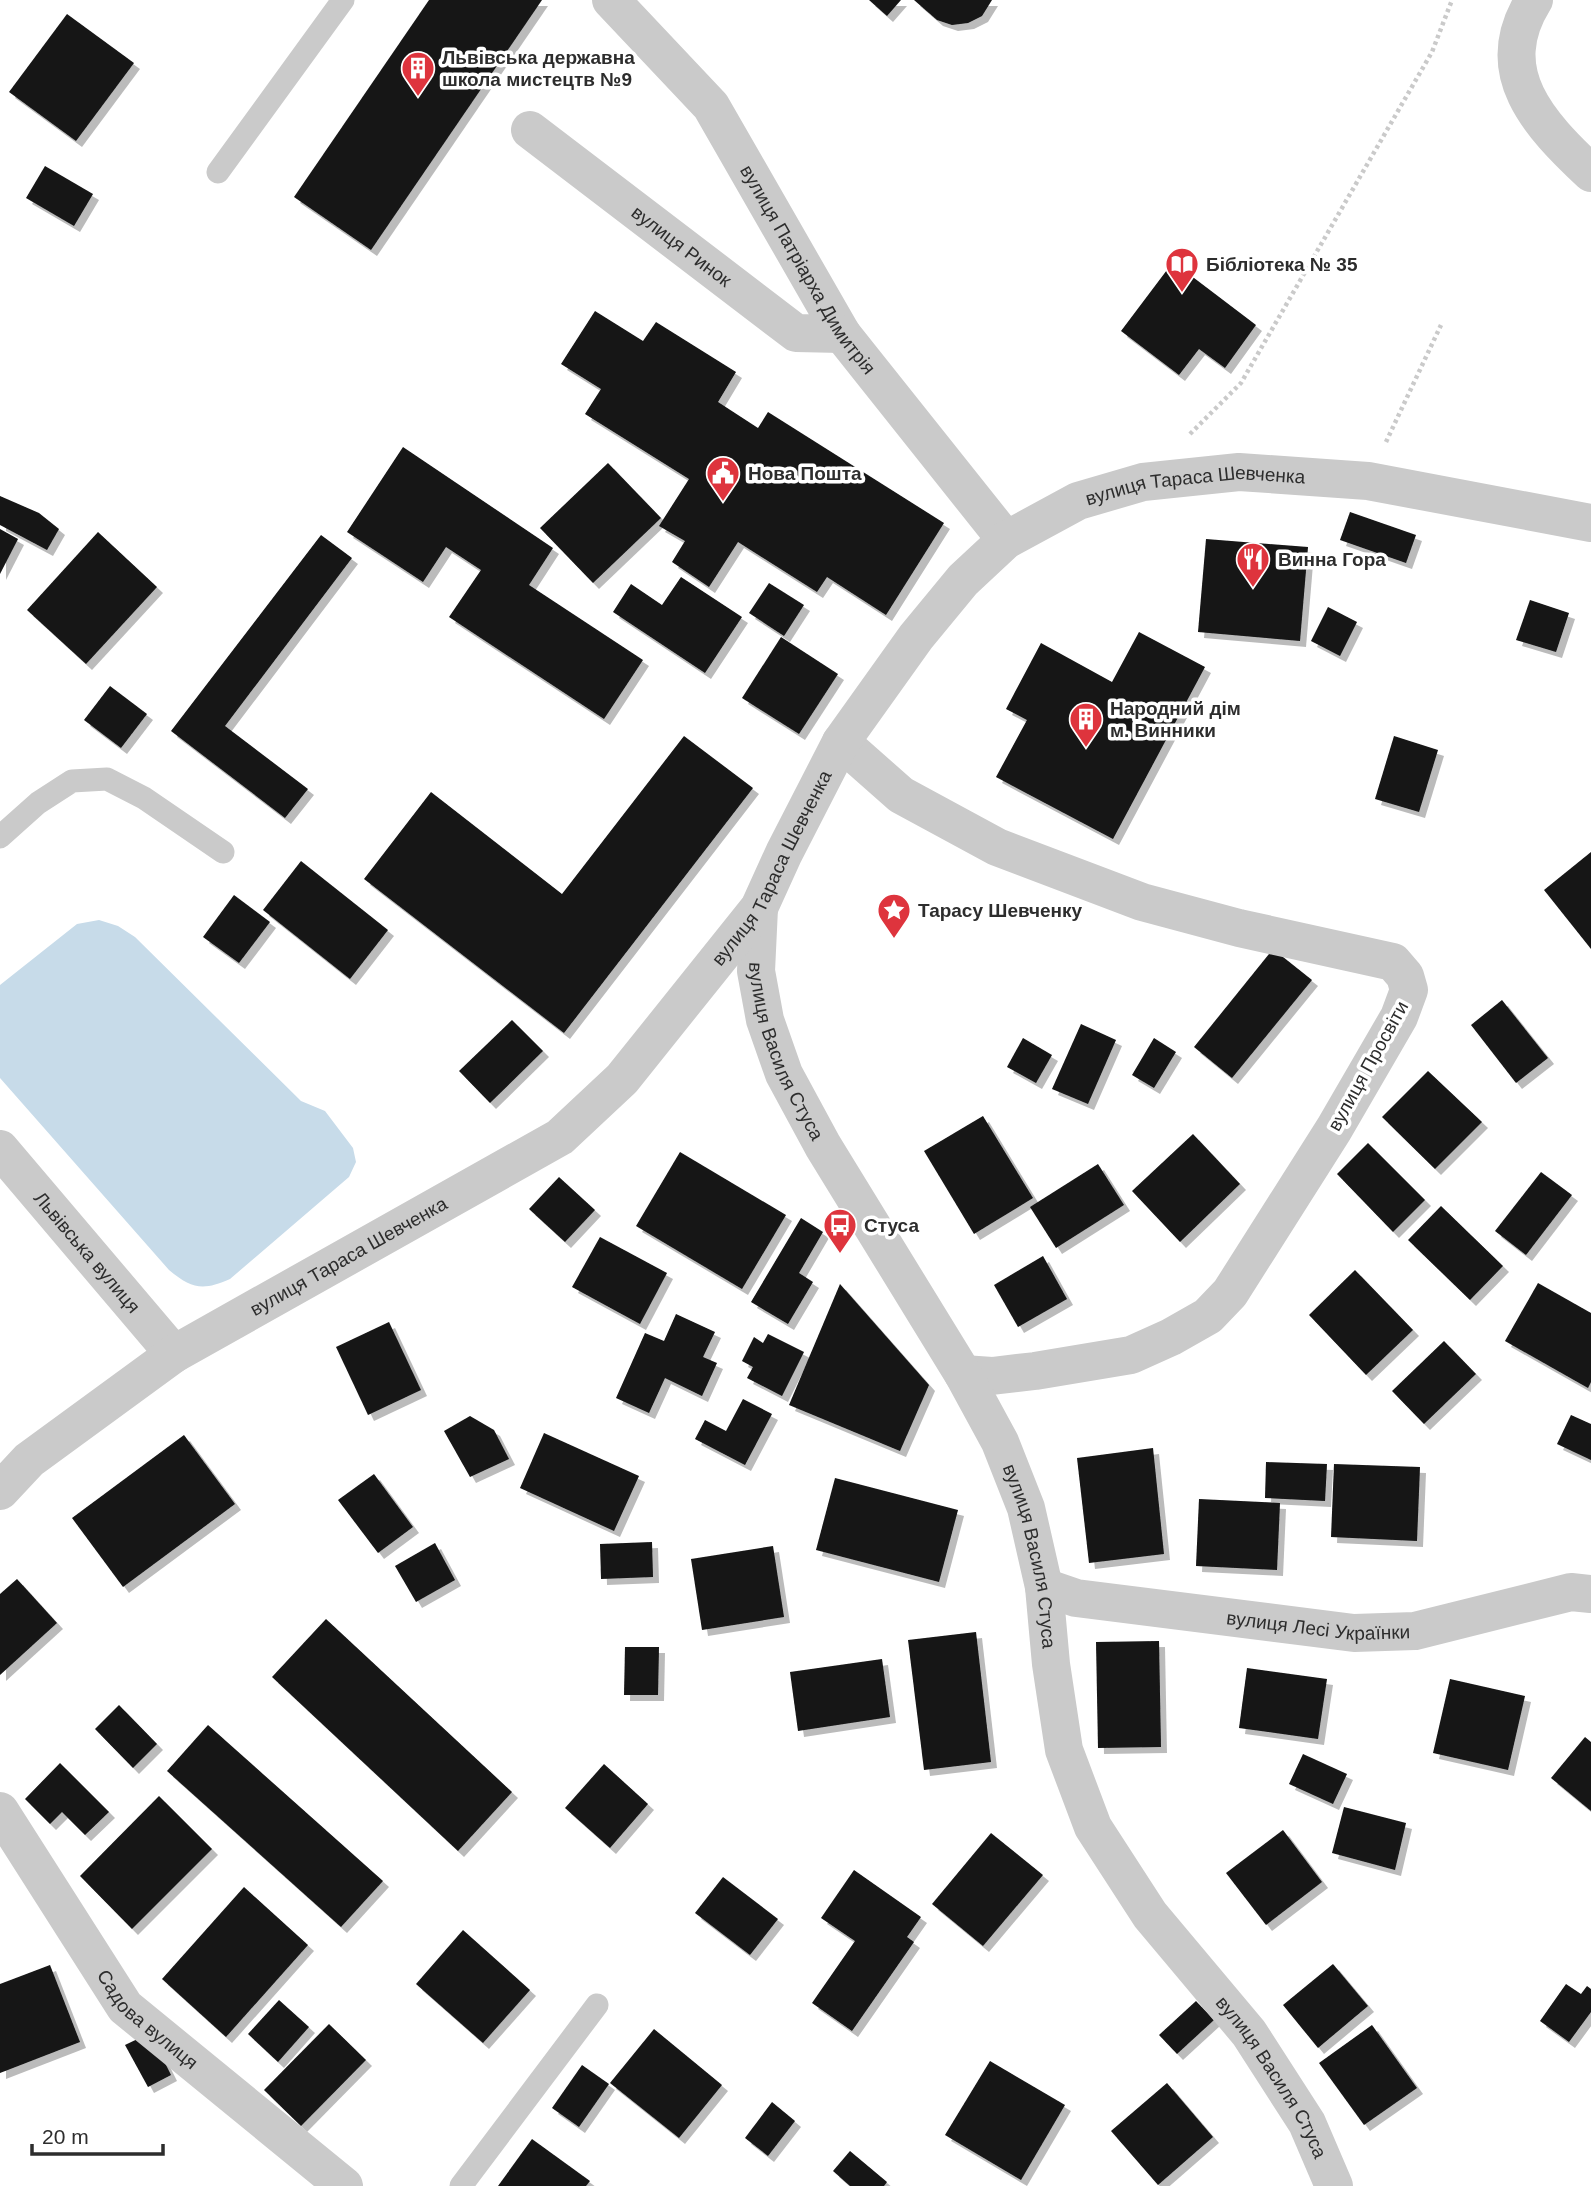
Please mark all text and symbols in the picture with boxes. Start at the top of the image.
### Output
place label: Львівська державна школа мистецтв №9 [442,47,635,90]
building icon: Львівська державна школа мистецтв №9 [399,49,437,98]
street label: вулиця Патріарха Димитрія [737,161,880,378]
street label: вулиця Ринок [628,201,736,291]
library icon: Бібліотека № 35 [1163,245,1201,294]
place label: Бібліотека № 35 [1206,254,1358,275]
public building icon: Нова Пошта [704,454,742,503]
street label: вулиця Тараса Шевченка [1083,461,1306,509]
place label: Нова Пошта [748,463,862,484]
restaurant icon: Винна Гора [1234,540,1272,589]
place label: Винна Гора [1278,549,1386,570]
place label: Народний дім м. Винники [1110,698,1241,741]
building icon: Народний дім м. Винники [1067,700,1105,749]
street label: вулиця Тараса Шевченка [707,766,836,969]
place icon: Тарасу Шевченку [875,891,913,940]
place label: Тарасу Шевченку [918,900,1082,921]
street label: вулиця Василя Стуса [745,962,828,1144]
street label: вулиця Просвіти [1324,998,1412,1134]
street label: Львівська вулиця [30,1187,145,1317]
street label: вулиця Тараса Шевченка [246,1192,451,1320]
bus stop icon: Стуса [821,1206,859,1255]
place label: Стуса [864,1215,919,1236]
street label: вулиця Василя Стуса [999,1461,1060,1650]
street label: вулиця Лесі Українки [1225,1607,1411,1644]
street label: Садова вулиця [93,1966,202,2073]
street label: вулиця Василя Стуса [1212,1992,1331,2162]
scale bar [32,2112,163,2156]
text: 20 m [42,2125,89,2148]

